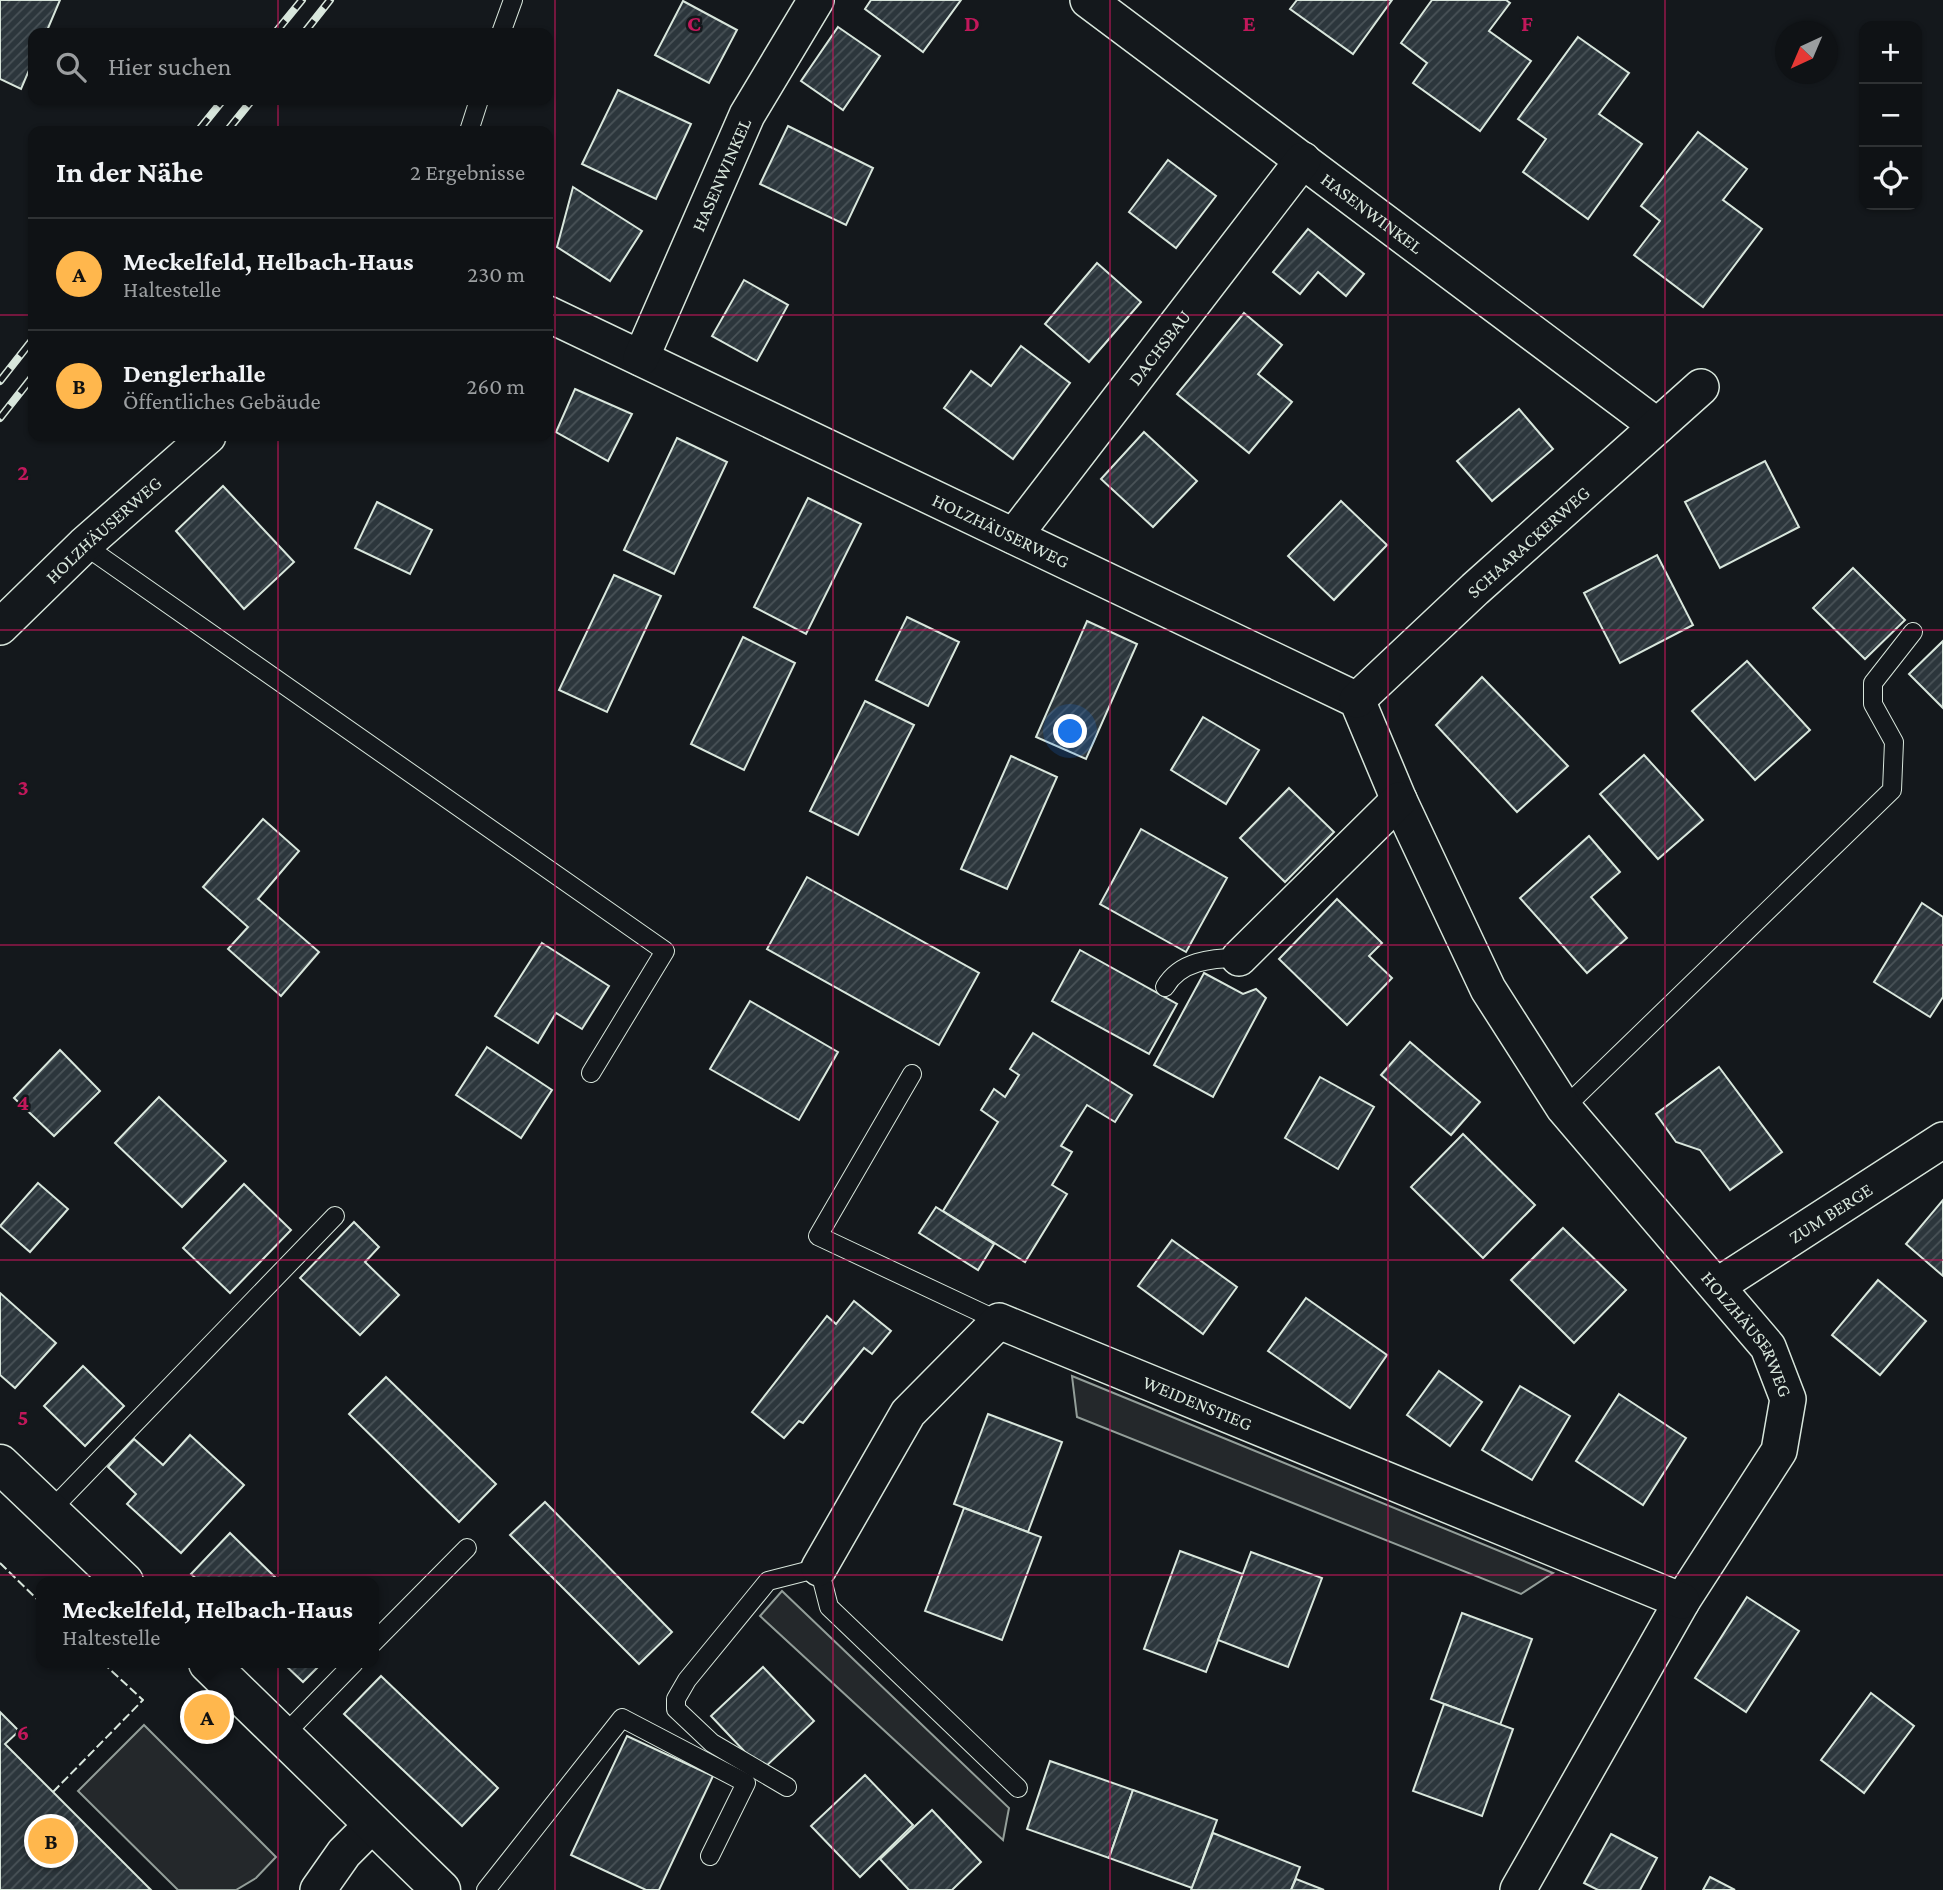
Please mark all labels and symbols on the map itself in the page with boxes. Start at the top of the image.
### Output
text: C [687,10,701,36]
text: D [964,10,980,36]
text: E [1242,10,1256,36]
text: F [1521,10,1533,36]
north arrow [1775,21,1838,84]
street label: HASENWINKEL [688,115,756,235]
street label: HASENWINKEL [1317,168,1427,258]
street label: DACHSBAU [1124,306,1195,389]
text: 2 [17,459,29,485]
street label: HOLZHÄUSERWEG [41,472,166,588]
street label: SCHAARACKERWEG [1463,482,1594,602]
street label: HOLZHÄUSERWEG [929,489,1073,572]
your location [1053,714,1087,748]
text: 3 [17,774,29,800]
text: 4 [17,1089,29,1115]
street label: ZUM BERGE [1785,1179,1876,1248]
street label: HOLZHÄUSERWEG [1697,1267,1796,1400]
street label: WEIDENSTIEG [1140,1371,1255,1435]
text: 5 [17,1404,29,1430]
pin: A [184,1691,230,1743]
text: 6 [17,1719,29,1745]
pin: B [28,1815,74,1867]

